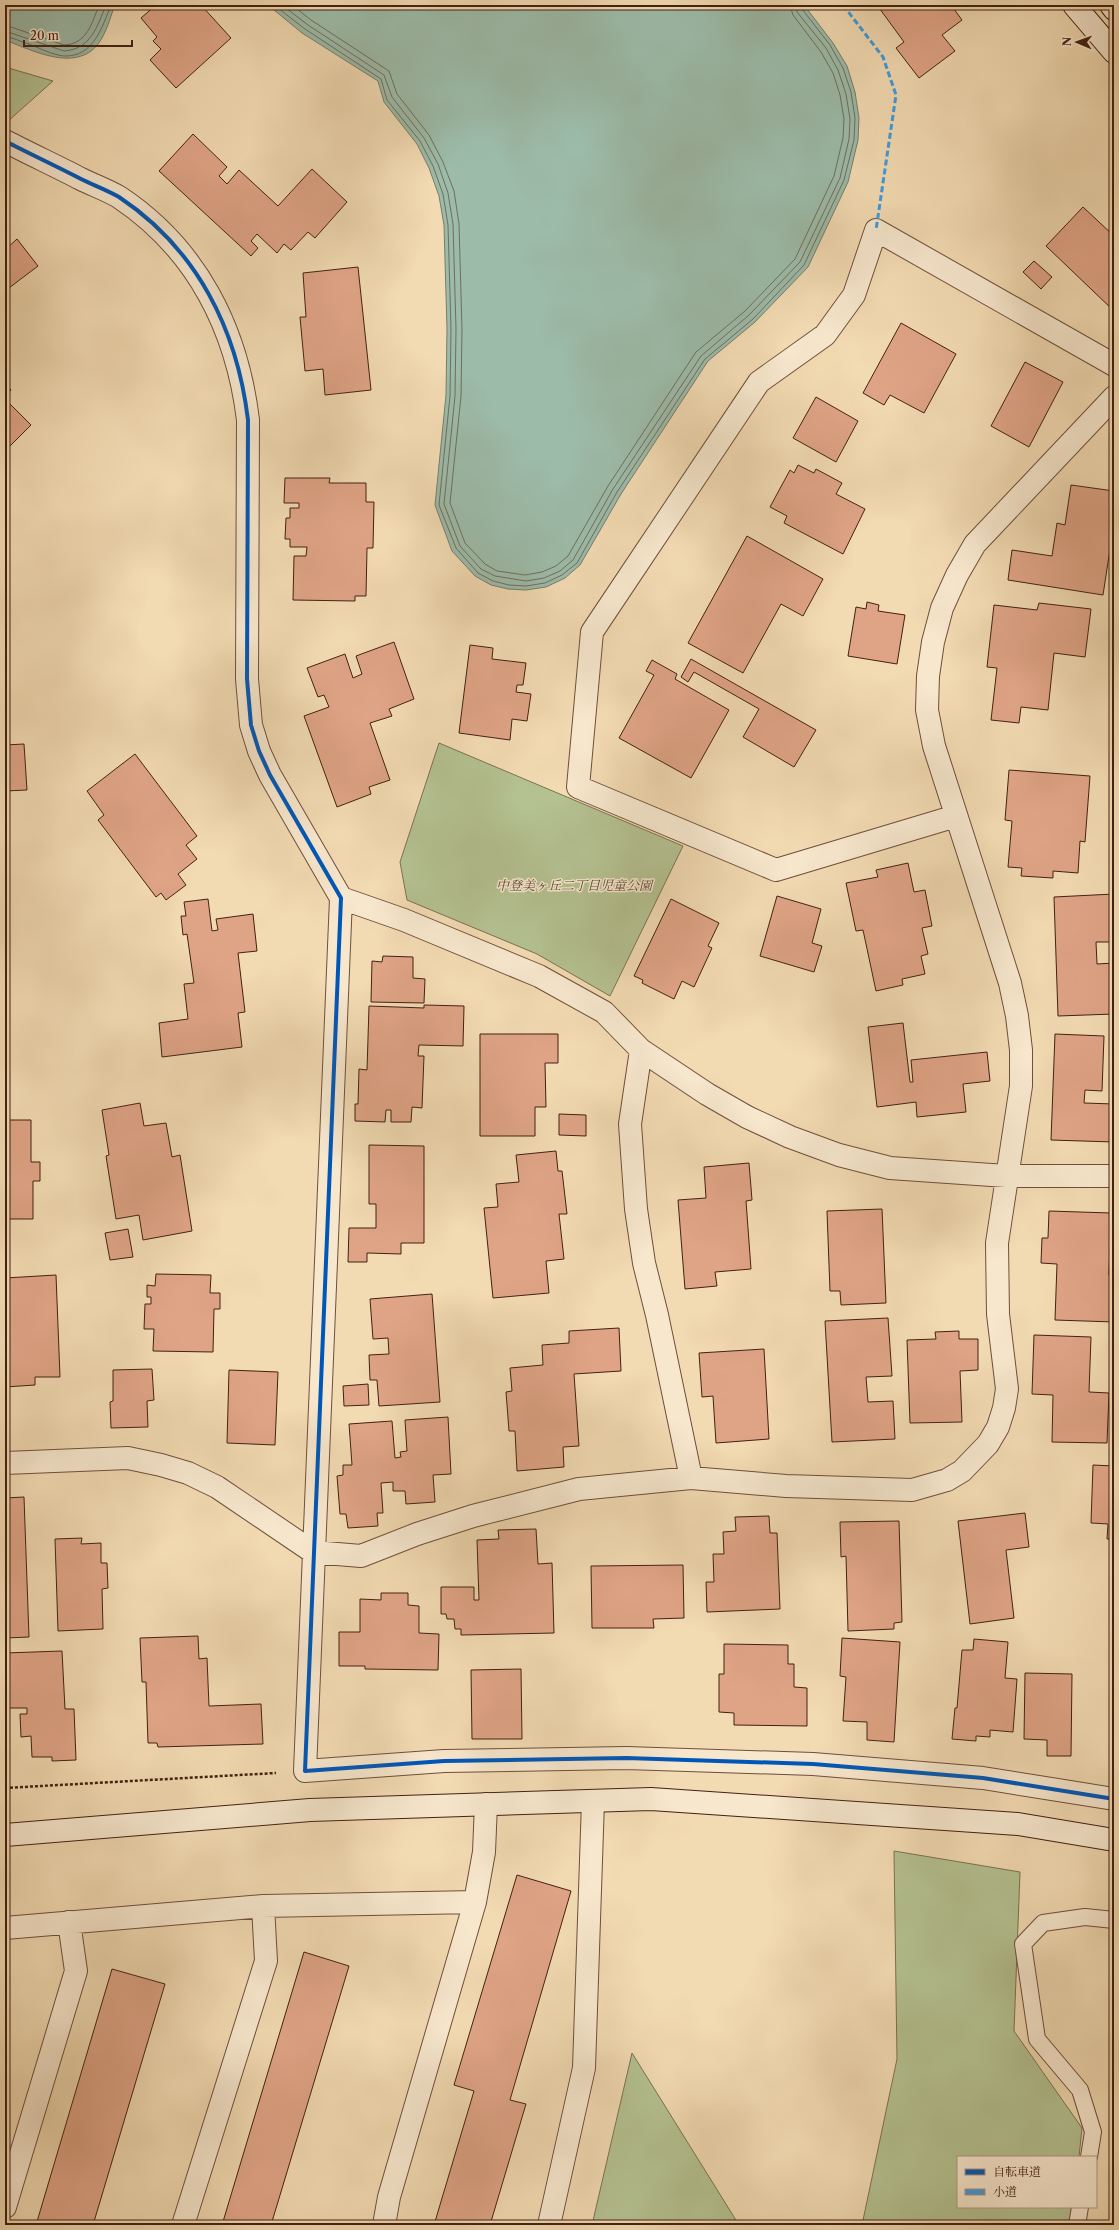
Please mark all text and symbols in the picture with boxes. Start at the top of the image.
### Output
scale bar [24,22,132,48]
north arrow [1057,22,1097,62]
text: 20 m [30,28,59,43]
text: N [1060,36,1074,47]
park label: 中登美ヶ丘二丁目児童公園 [496,877,654,893]
legend [957,2156,1097,2208]
text: 自転車道 [993,2164,1041,2179]
text: 小道 [993,2184,1017,2199]

